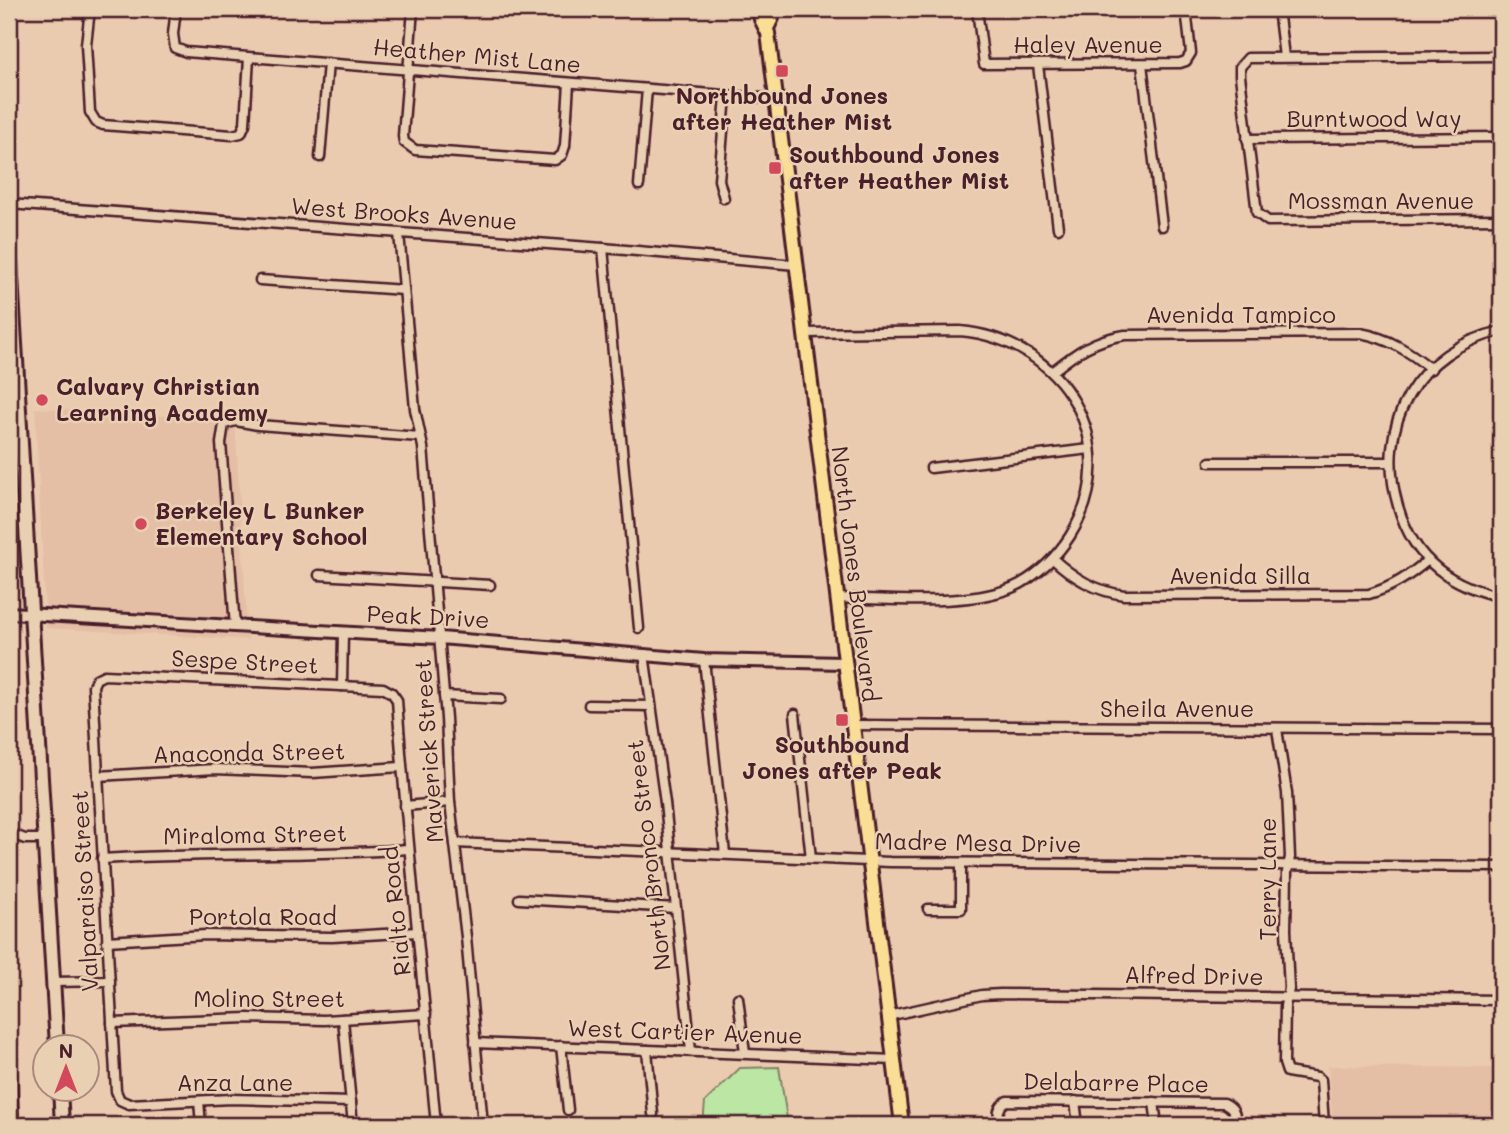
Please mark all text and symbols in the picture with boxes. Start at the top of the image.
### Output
street label: Haley Avenue [1013,29,1163,59]
street label: Heather Mist Lane [372,31,582,79]
marker: Northbound Jones after Heather Mist [774,63,790,79]
place label: Northbound Jones after Heather Mist [672,80,892,136]
street label: Burntwood Way [1287,103,1461,133]
place label: Southbound Jones after Heather Mist [789,139,1009,195]
marker: Southbound Jones after Heather Mist [767,160,783,176]
street label: Mossman Avenue [1288,185,1474,215]
street label: West Brooks Avenue [290,190,518,236]
street label: Avenida Tampico [1146,299,1336,329]
place label: Calvary Christian Learning Academy [56,371,268,427]
marker: Calvary Christian Learning Academy [34,392,50,408]
street label: North Jones Boulevard [825,444,887,704]
place label: Berkeley L Bunker Elementary School [155,495,368,551]
marker: Berkeley L Bunker Elementary School [133,516,149,532]
street label: Avenida Silla [1169,560,1311,590]
street label: Peak Drive [366,598,490,634]
street label: Sespe Street [171,642,319,680]
street label: Maverick Street [407,658,449,844]
street label: Sheila Avenue [1100,693,1254,723]
marker: Southbound Jones after Peak [834,712,850,728]
place label: Southbound Jones after Peak [742,729,942,785]
street label: Anaconda Street [153,735,345,769]
street label: North Bronco Street [619,738,677,972]
street label: Valparaiso Street [64,790,104,993]
street label: Miraloma Street [163,817,347,851]
street label: Terry Lane [1252,818,1282,940]
street label: Madre Mesa Drive [874,825,1082,859]
street label: Rialto Road [373,845,417,977]
street label: Portola Road [189,901,337,931]
street label: Alfred Drive [1124,959,1264,991]
street label: Molino Street [193,983,345,1013]
street label: West Cartier Avenue [567,1012,803,1050]
north arrow [32,1032,102,1102]
text: N [59,1038,73,1063]
street label: Delabarre Place [1023,1065,1209,1099]
street label: Anza Lane [177,1067,293,1097]

